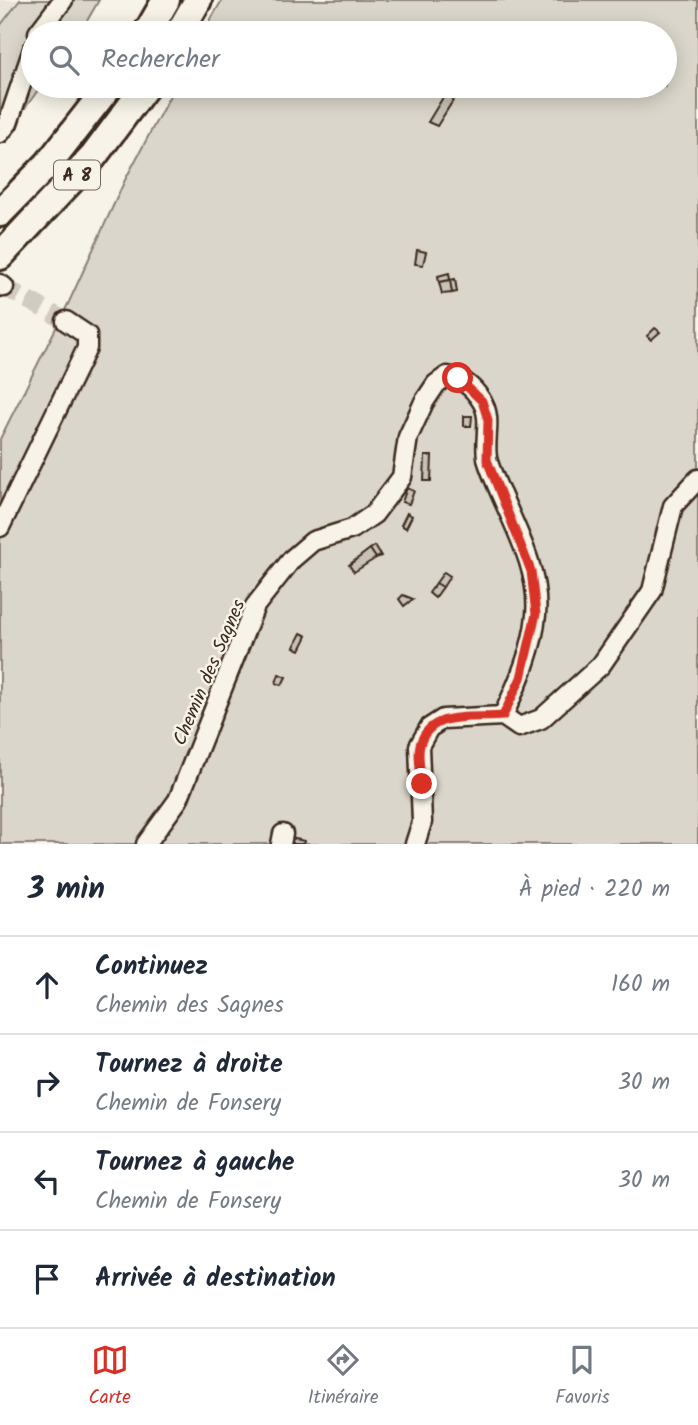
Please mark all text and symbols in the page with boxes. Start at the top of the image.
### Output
search box [21,21,677,98]
text: Rechercher [101,39,220,81]
icon: search [45,41,83,79]
road number: A 8 [54,160,100,190]
route start [442,362,473,393]
street label: Chemin des Sagnes [166,595,254,750]
route end [406,768,437,799]
text: 3 min [28,866,105,914]
text: À pied · 220 m [519,872,670,908]
text: Continuez [95,946,208,988]
icon: ahead [28,966,66,1004]
text: 160 m [611,967,670,1003]
text: Chemin des Sagnes [95,988,284,1024]
text: Tournez à droite [95,1044,283,1086]
icon: right [28,1064,66,1102]
text: 30 m [618,1065,670,1101]
text: Chemin de Fonsery [95,1086,281,1122]
text: Tournez à gauche [95,1142,295,1184]
icon: left [28,1162,66,1200]
text: 30 m [618,1163,670,1199]
text: Chemin de Fonsery [95,1184,281,1220]
text: Arrivée à destination [95,1258,336,1300]
icon: arrive [28,1260,66,1298]
tab: Carte [88,1341,131,1413]
tab: Itinéraire [308,1341,378,1413]
tab: Favoris [555,1341,610,1413]

